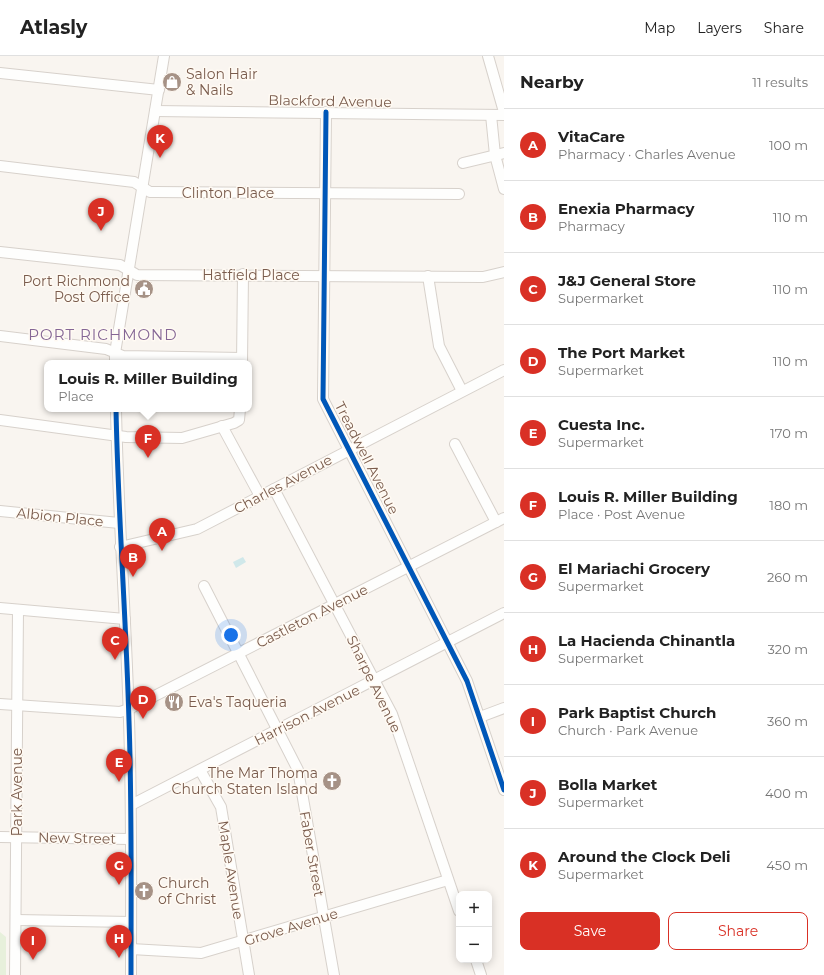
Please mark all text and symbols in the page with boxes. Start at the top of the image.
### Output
text: Atlasly [20,16,87,39]
text: Map [644,19,675,37]
text: Layers [697,19,742,37]
text: Share [764,19,804,37]
place label: Salon Hair & Nails [186,65,258,99]
shop icon: Salon Hair & Nails [161,71,183,93]
text: Nearby [520,72,584,92]
text: 11 results [752,74,808,90]
street label: Blackford Avenue [268,91,392,111]
pin: K [147,125,173,158]
text: VitaCare [558,127,625,146]
text: A [528,137,538,153]
text: 100 m [769,137,808,153]
text: Pharmacy · Charles Avenue [558,146,736,162]
street label: Clinton Place [182,184,274,202]
pin: J [88,198,114,231]
text: Enexia Pharmacy [558,199,695,218]
text: B [528,209,538,225]
text: 110 m [773,209,808,225]
text: Pharmacy [558,218,625,234]
street label: Hatfield Place [202,266,300,284]
text: J&J General Store [558,271,696,290]
place label: Port Richmond Post Office [22,272,130,306]
public building icon: Port Richmond Post Office [133,278,155,300]
text: C [528,281,538,297]
text: 110 m [773,281,808,297]
text: Supermarket [558,290,644,306]
district label: PORT RICHMOND [28,325,178,344]
text: The Port Market [558,343,685,362]
text: D [528,353,538,369]
text: 110 m [773,353,808,369]
popup [44,360,252,412]
text: Supermarket [558,362,644,378]
text: Louis R. Miller Building [58,369,238,388]
text: Place [58,388,94,404]
street label: Treadwell Avenue [331,399,403,517]
text: Cuesta Inc. [558,415,645,434]
pin: F [135,425,161,458]
text: E [529,425,537,441]
text: 170 m [770,425,808,441]
text: Supermarket [558,434,644,450]
street label: Charles Avenue [231,451,335,517]
text: Louis R. Miller Building [558,487,738,506]
text: F [529,497,537,513]
text: 180 m [769,497,808,513]
street label: Albion Place [16,503,104,531]
text: Place · Post Avenue [558,506,685,522]
pin: A [149,518,175,551]
pin: B [120,544,146,577]
text: El Mariachi Grocery [558,559,710,578]
text: G [528,569,538,585]
text: 260 m [767,569,808,585]
text: Supermarket [558,578,644,594]
street label: Castleton Avenue [253,580,371,652]
your location [221,625,241,645]
pin: C [102,627,128,660]
text: La Hacienda Chinantla [558,631,735,650]
street label: Sharpe Avenue [343,632,405,736]
text: H [528,641,538,657]
text: 320 m [768,641,808,657]
text: Supermarket [558,650,644,666]
street label: Harrison Avenue [251,681,363,749]
pin: D [130,686,156,719]
restaurant icon: Eva's Taqueria [163,691,185,713]
place label: Eva's Taqueria [188,693,287,711]
text: Park Baptist Church [558,703,716,722]
text: I [531,713,535,729]
text: 360 m [767,713,808,729]
text: Church · Park Avenue [558,722,698,738]
street label: Park Avenue [8,748,26,836]
pin: E [106,749,132,782]
place label: The Mar Thoma Church Staten Island [172,764,318,798]
church icon: The Mar Thoma Church Staten Island [321,770,343,792]
text: Bolla Market [558,775,657,794]
text: J [529,785,537,801]
text: 400 m [765,785,808,801]
text: Supermarket [558,794,644,810]
street label: Faber Street [296,810,328,898]
street label: Maple Avenue [214,819,248,921]
street label: New Street [38,828,116,848]
text: Around the Clock Deli [558,847,731,866]
pin: G [106,852,132,885]
text: K [528,857,538,873]
text: 450 m [766,857,808,873]
text: Supermarket [558,866,644,882]
place label: Church of Christ [158,874,217,908]
church icon: Church of Christ [133,880,155,902]
map controls [456,891,492,963]
button: + [456,891,492,927]
street label: Grove Avenue [242,904,340,950]
button: Save [520,912,660,950]
button: Share [668,912,808,950]
pin: H [106,925,132,958]
pin: I [20,927,46,960]
button: − [456,927,492,963]

